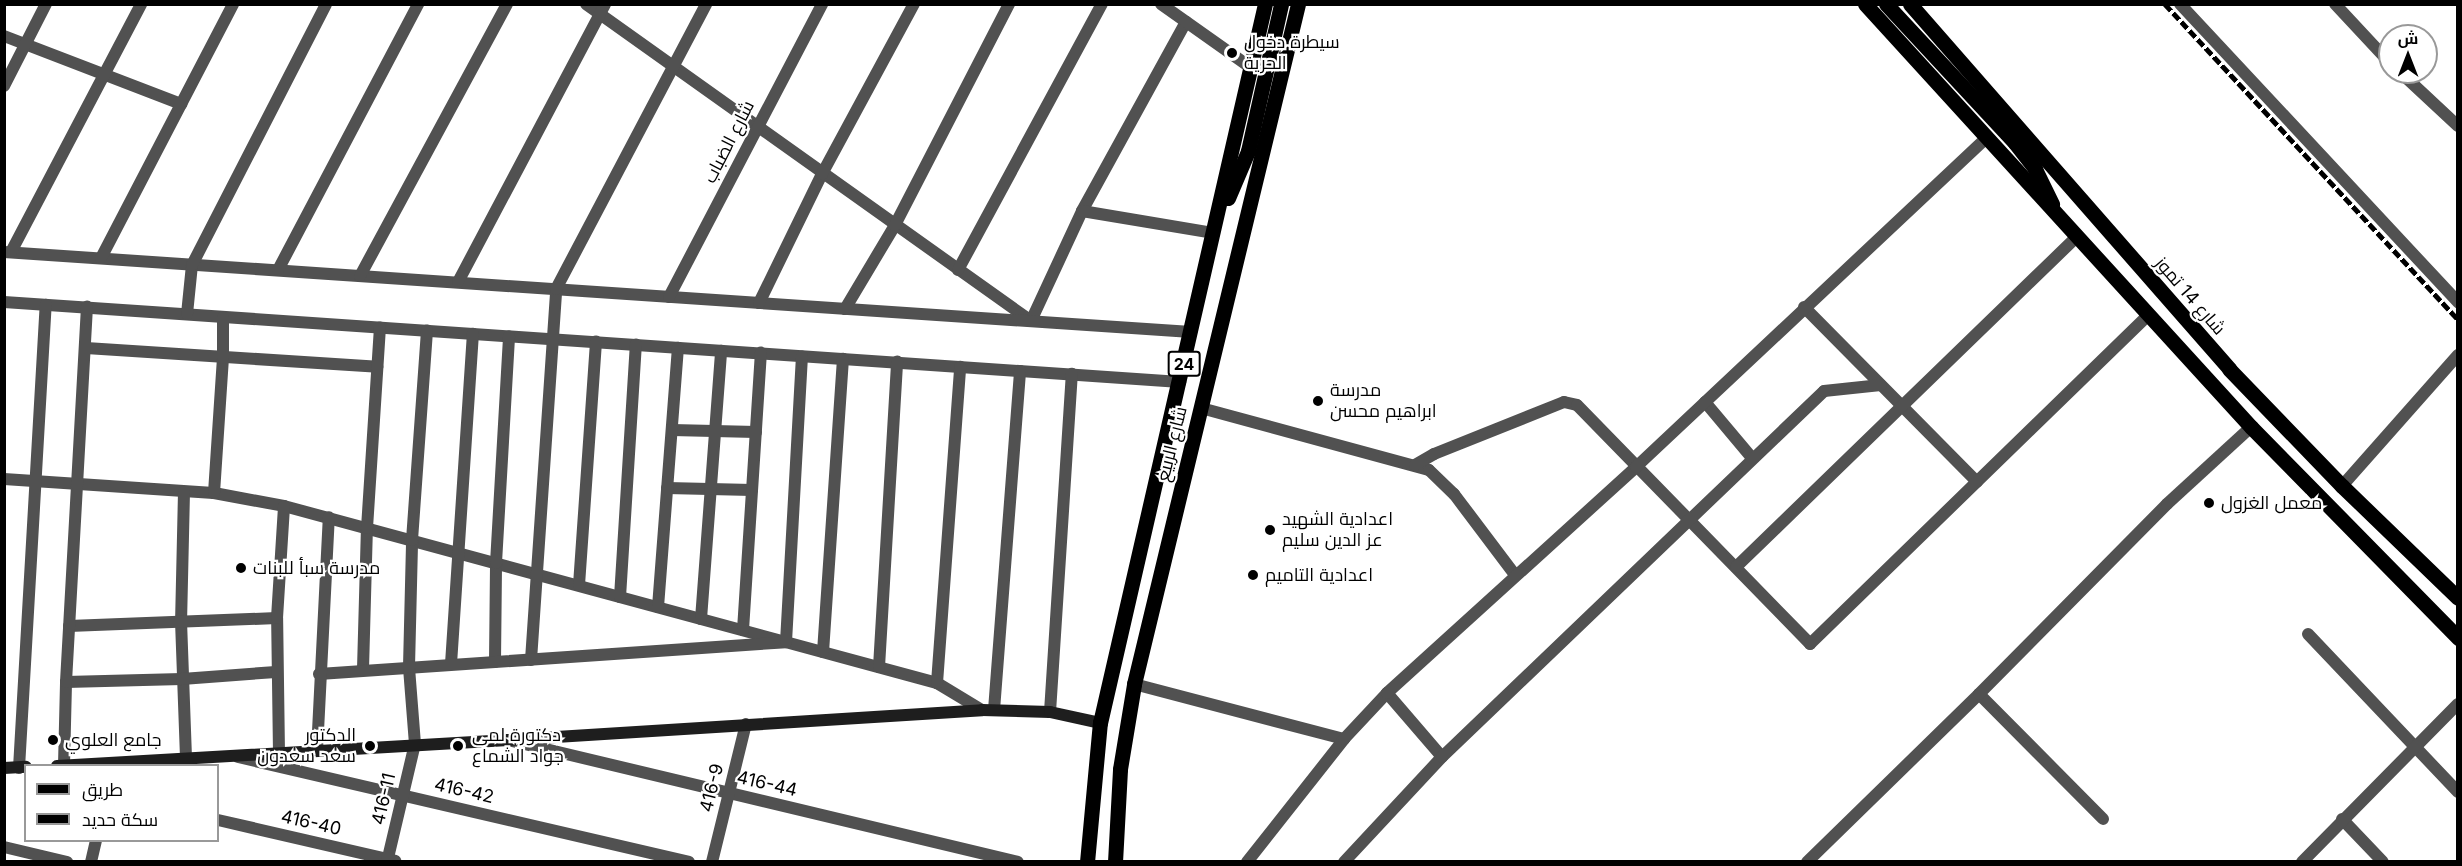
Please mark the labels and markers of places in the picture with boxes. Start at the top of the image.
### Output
place label: سيطرة دخول الحرية [1244,32,1340,74]
marker: سيطرة دخول الحرية [1225,46,1239,60]
place label: مدرسة ابراهيم محسن [1330,380,1437,422]
marker: مدرسة ابراهيم محسن [1311,394,1325,408]
place label: معمل الغزول [2221,492,2322,514]
marker: معمل الغزول [2202,496,2216,510]
place label: اعدادية الشهيد عز الدين سليم [1282,509,1393,552]
marker: اعدادية الشهيد عز الدين سليم [1263,523,1277,537]
place label: مدرسة سبأ للبنات [253,557,380,579]
marker: مدرسة سبأ للبنات [234,561,248,575]
place label: اعدادية التاميم [1265,564,1373,586]
marker: اعدادية التاميم [1246,568,1260,582]
place label: الدكتور سعد سعدون [257,725,356,768]
place label: دكتورة لمى جواد الشماع [472,725,564,768]
place label: جامع العلوي [65,729,162,751]
marker: جامع العلوي [46,733,60,747]
marker: الدكتور سعد سعدون [361,737,379,755]
marker: دكتورة لمى جواد الشماع [449,737,467,755]

